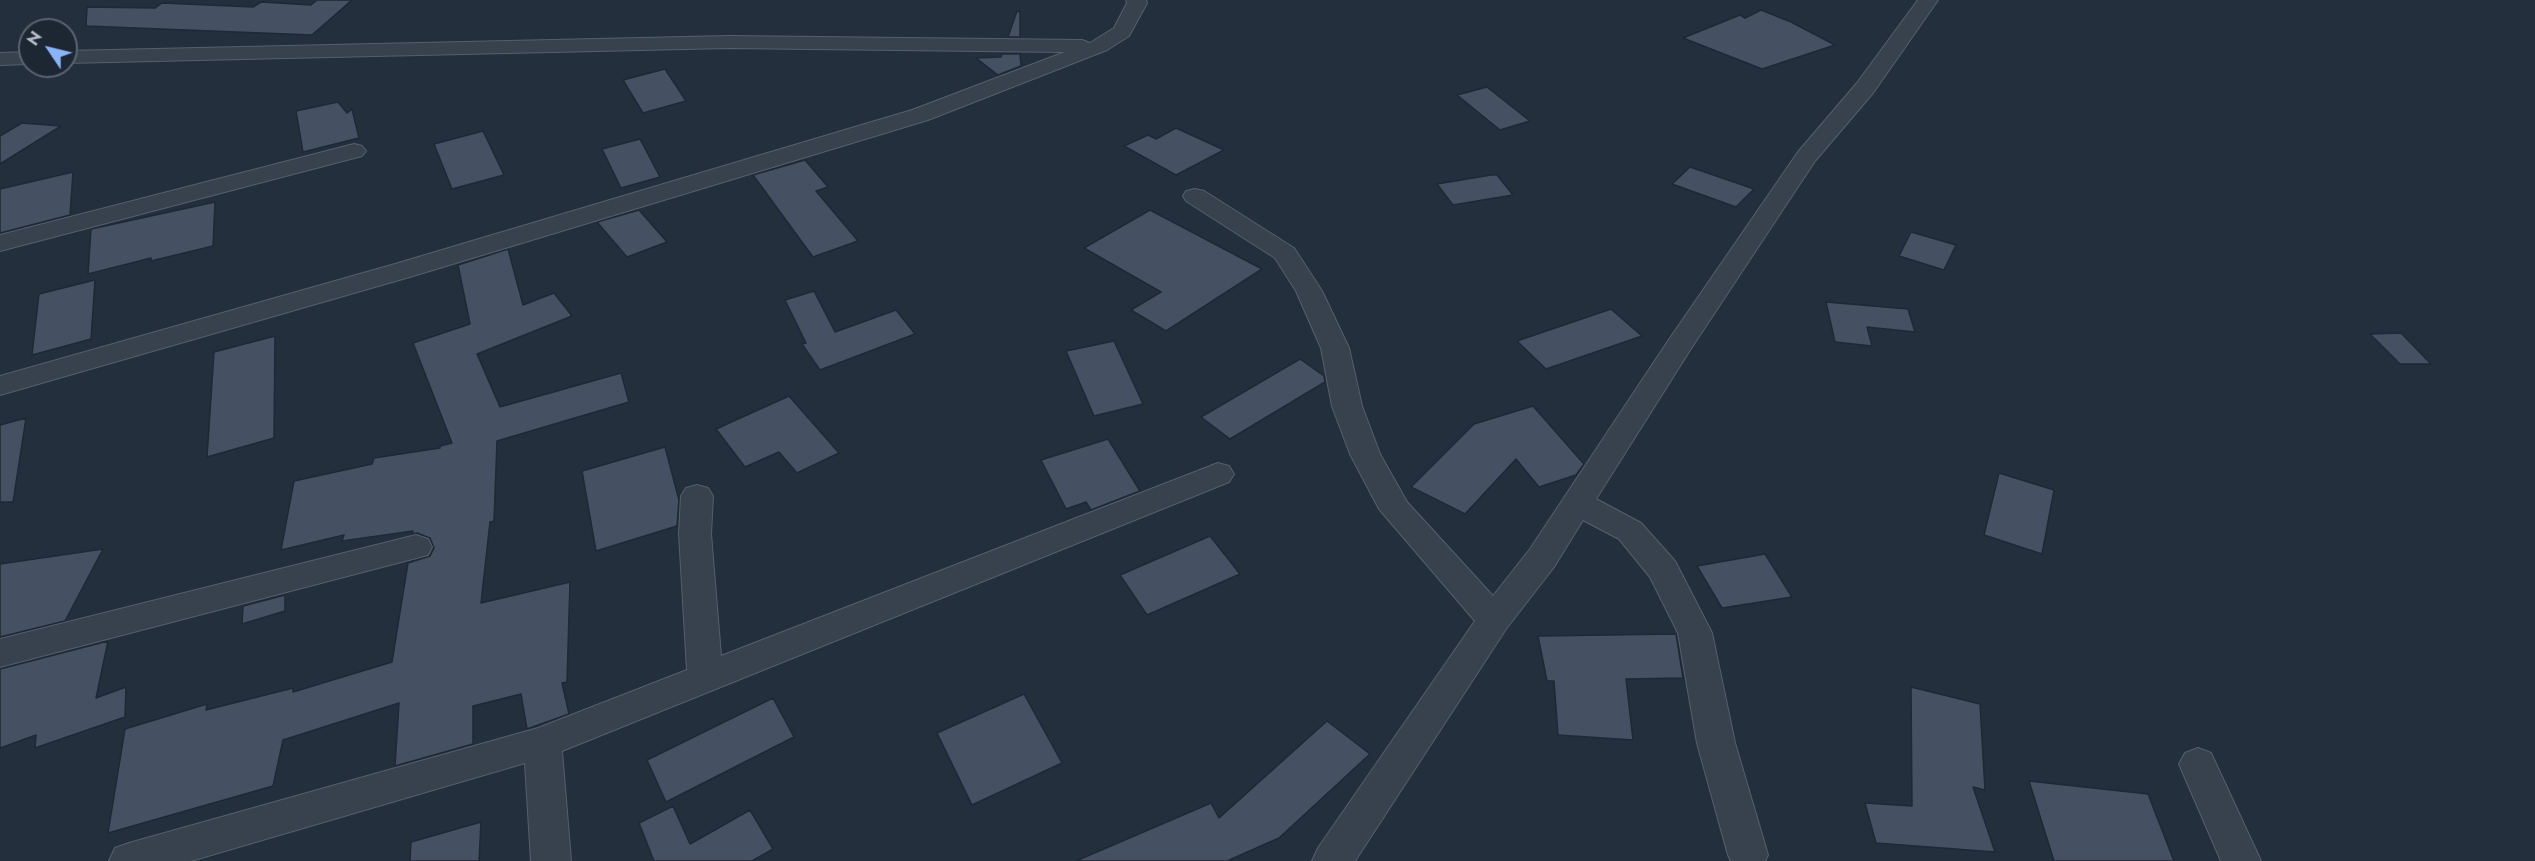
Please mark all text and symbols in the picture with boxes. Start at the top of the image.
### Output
north arrow [18,18,78,78]
text: N [21,27,48,50]

